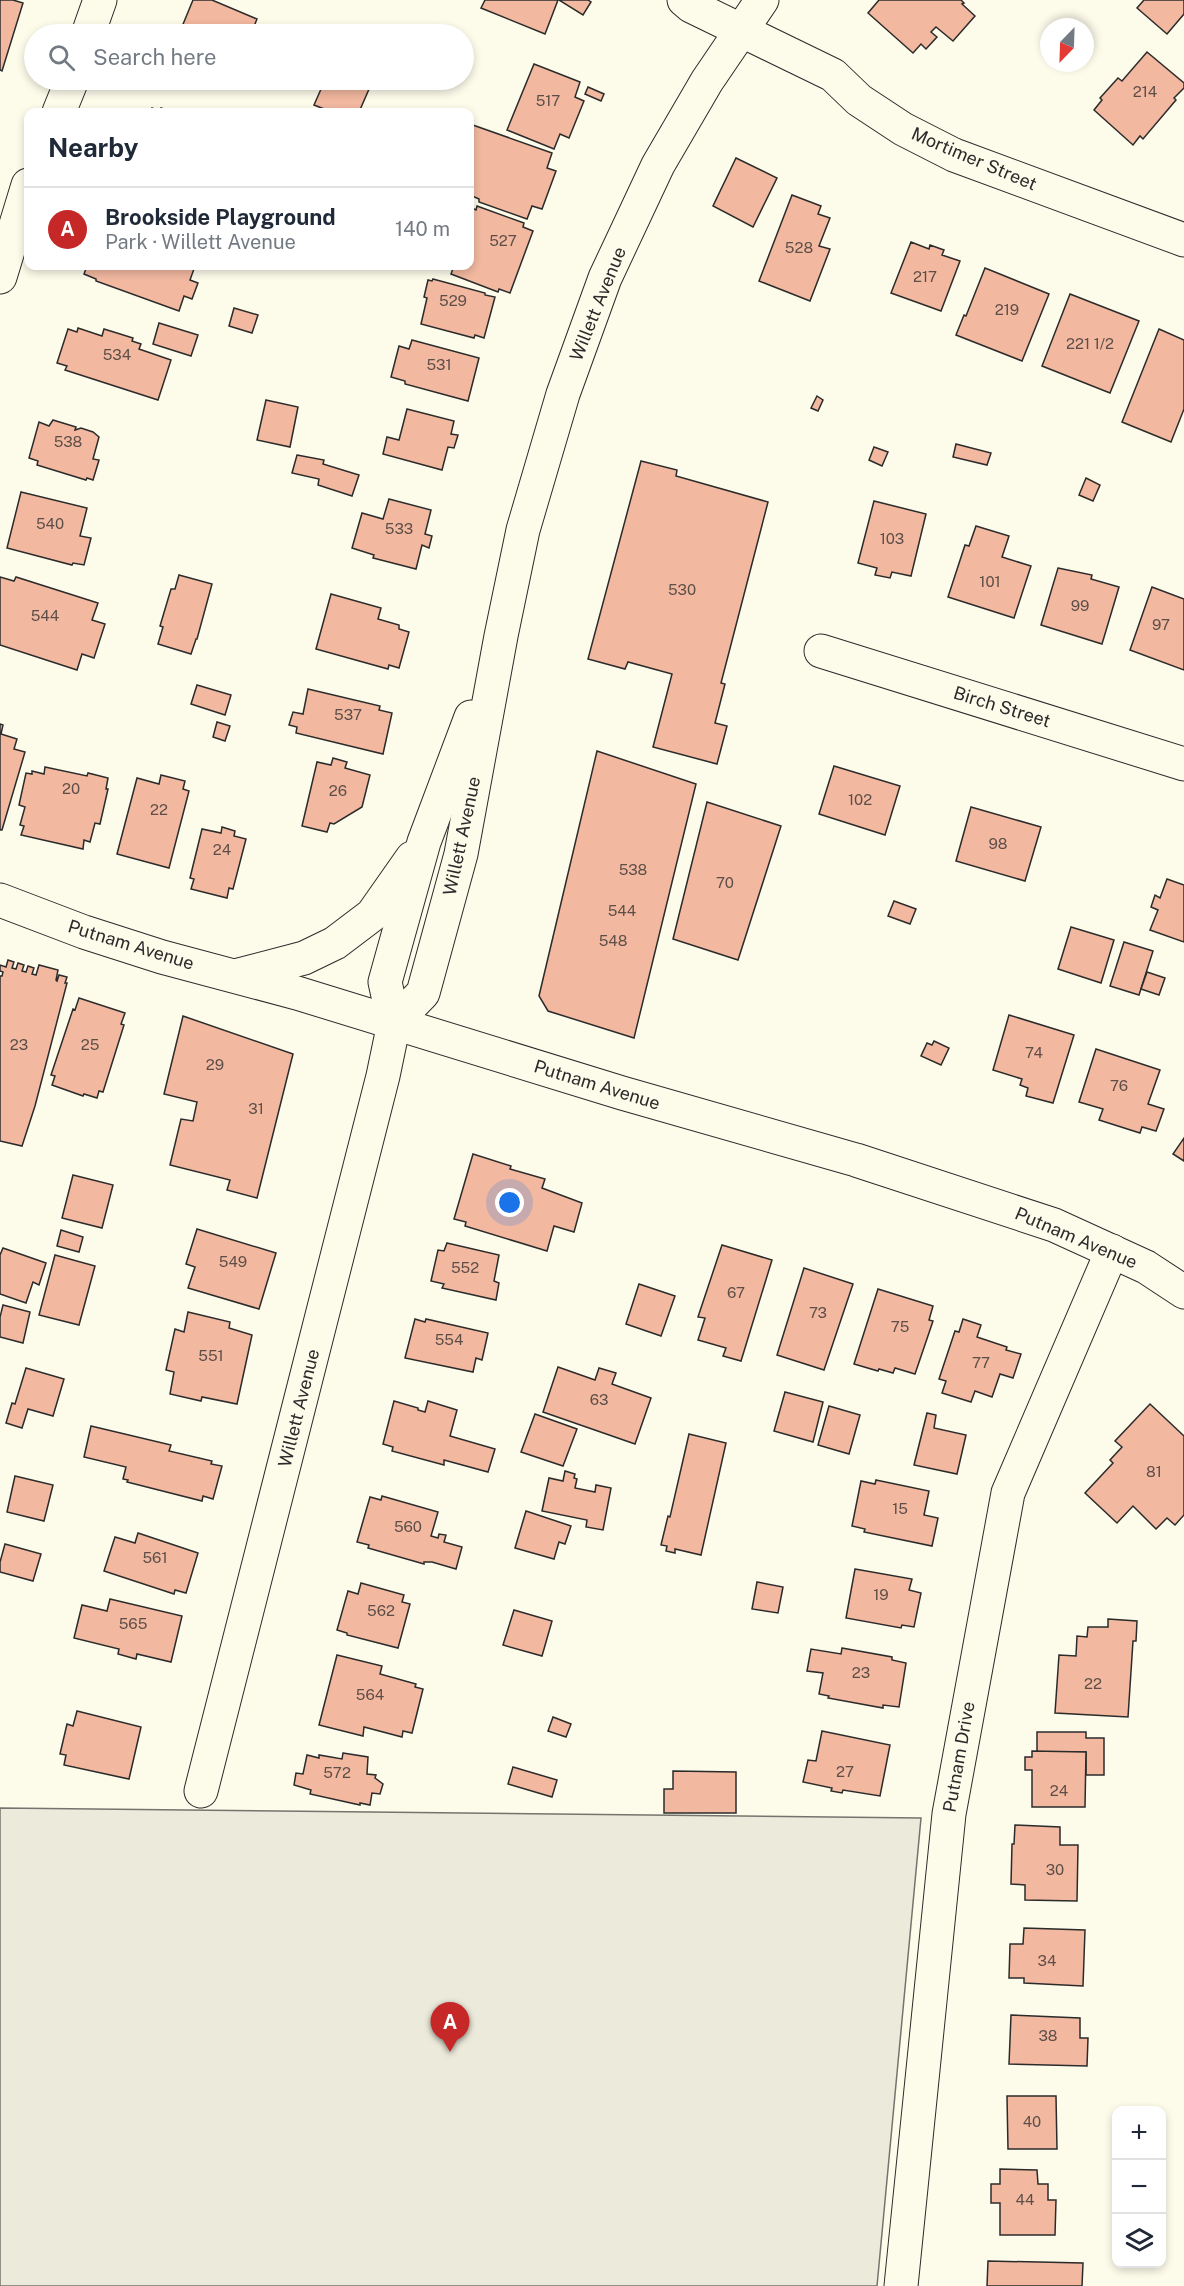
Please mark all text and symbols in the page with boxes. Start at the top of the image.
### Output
north arrow [1040,18,1094,72]
search box [24,24,474,90]
icon: search [45,41,78,74]
text: Search here [93,44,217,70]
house number: 214 [1133,83,1157,100]
house number: 517 [536,92,560,109]
street label: Mortimer Street [908,123,1040,194]
text: Nearby [48,132,138,163]
text: Brookside Playground [105,204,336,230]
text: A [60,217,75,241]
text: 140 m [395,217,450,241]
text: Park · Willett Avenue [105,230,296,254]
house number: 527 [489,232,517,249]
house number: 528 [785,239,813,256]
street label: Willett Avenue [565,244,630,364]
house number: 217 [913,268,937,285]
house number: 529 [439,292,467,309]
house number: 219 [995,301,1019,318]
house number: 221 1/2 [1066,335,1114,352]
house number: 534 [103,346,131,363]
house number: 531 [426,356,452,373]
house number: 538 [54,433,82,450]
house number: 540 [36,515,64,532]
house number: 533 [385,520,413,537]
house number: 103 [880,530,904,547]
house number: 101 [979,573,1001,590]
house number: 530 [668,581,696,598]
house number: 99 [1071,597,1089,614]
house number: 544 [31,607,59,624]
house number: 97 [1152,616,1170,633]
street label: Birch Street [951,682,1053,731]
house number: 537 [334,706,362,723]
street label: Willett Avenue [439,775,484,897]
house number: 20 [62,780,80,797]
house number: 26 [329,782,347,799]
house number: 102 [848,791,872,808]
house number: 22 [150,801,168,818]
house number: 98 [989,835,1007,852]
house number: 24 [213,841,231,858]
house number: 538 [619,861,647,878]
house number: 70 [716,874,734,891]
house number: 544 [608,902,636,919]
street label: Putnam Avenue [65,915,197,974]
house number: 548 [599,932,627,949]
house number: 23 [10,1036,28,1053]
house number: 25 [81,1036,99,1053]
house number: 74 [1025,1044,1043,1061]
street label: Putnam Avenue [531,1055,663,1114]
house number: 29 [206,1056,224,1073]
house number: 76 [1110,1077,1128,1094]
house number: 31 [248,1100,264,1117]
your location [495,1188,524,1217]
street label: Putnam Avenue [1012,1202,1141,1273]
house number: 549 [219,1253,247,1270]
house number: 552 [451,1259,479,1276]
house number: 67 [727,1284,745,1301]
house number: 73 [809,1304,827,1321]
house number: 75 [891,1318,909,1335]
house number: 554 [435,1331,463,1348]
house number: 551 [198,1347,224,1364]
street label: Willett Avenue [274,1347,323,1469]
house number: 77 [972,1354,990,1371]
house number: 63 [590,1391,608,1408]
house number: 81 [1146,1463,1162,1480]
house number: 15 [892,1500,908,1517]
house number: 560 [394,1518,422,1535]
house number: 561 [142,1549,168,1566]
house number: 19 [873,1586,889,1603]
house number: 562 [367,1602,395,1619]
house number: 565 [119,1615,147,1632]
house number: 23 [852,1664,870,1681]
house number: 22 [1084,1675,1102,1692]
house number: 564 [356,1686,384,1703]
street label: Putnam Drive [938,1700,979,1814]
house number: 27 [836,1763,854,1780]
house number: 572 [323,1764,351,1781]
house number: 24 [1050,1782,1068,1799]
house number: 30 [1046,1861,1064,1878]
house number: 34 [1038,1952,1056,1969]
pin: A [430,2002,470,2052]
house number: 38 [1038,2027,1058,2044]
map controls [1112,2106,1166,2268]
button: + [1112,2106,1166,2160]
house number: 40 [1023,2113,1041,2130]
button: − [1112,2160,1166,2214]
house number: 44 [1016,2191,1034,2208]
button: layers [1112,2214,1166,2268]

